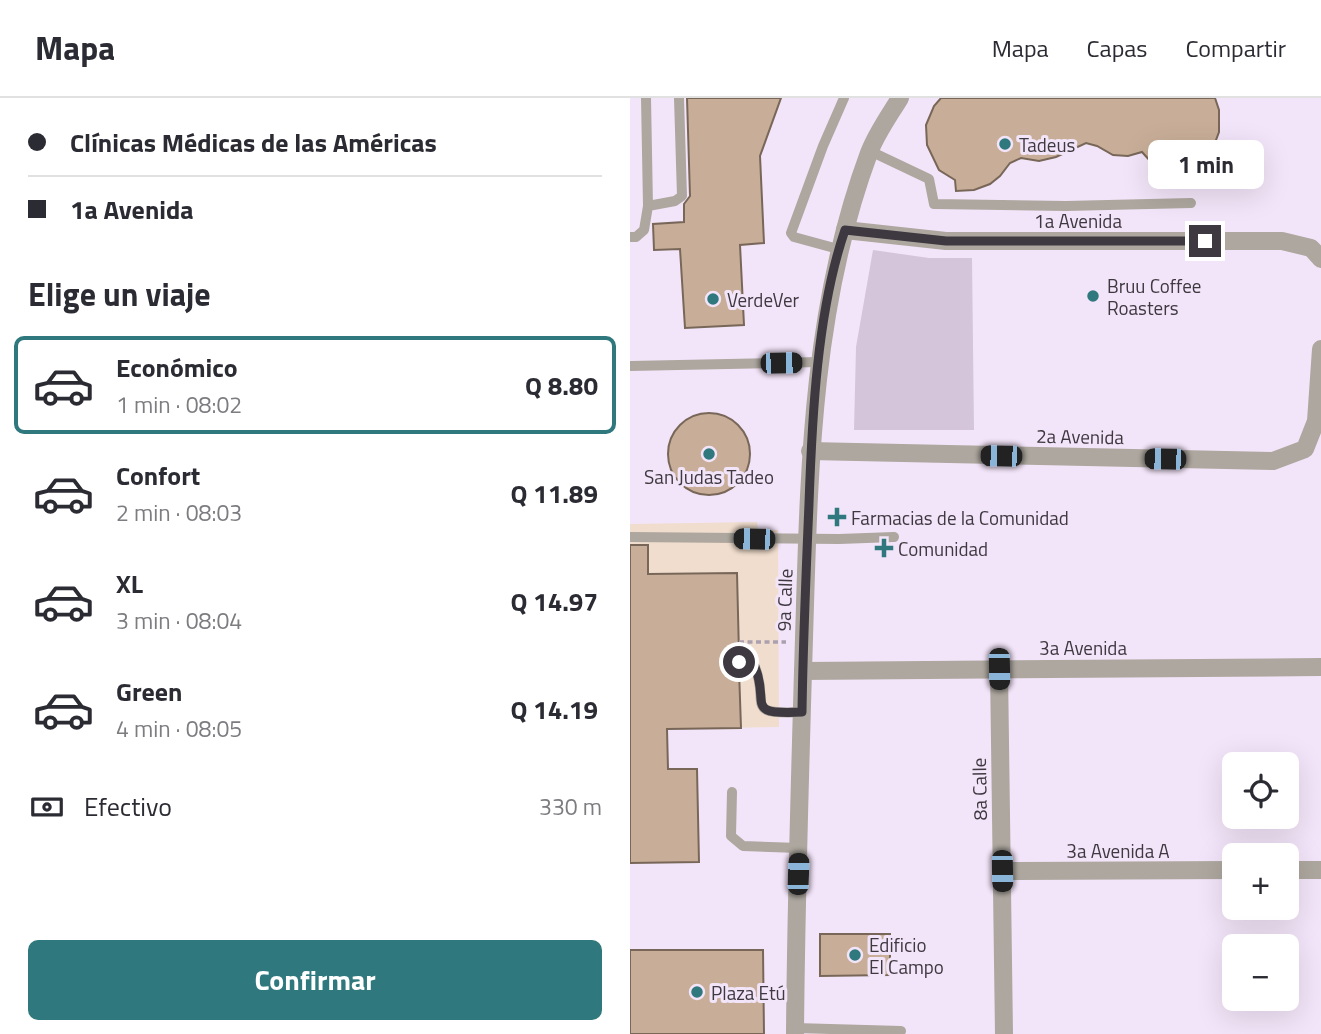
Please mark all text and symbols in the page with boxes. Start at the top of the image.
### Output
text: Mapa [35,23,115,73]
text: Mapa [992,30,1049,66]
text: Capas [1087,30,1147,66]
text: Compartir [1185,30,1286,66]
text: Clínicas Médicas de las Américas [70,123,437,162]
place label: Tadeus [1019,130,1076,159]
marker: Tadeus [997,136,1013,152]
callout: 1 min [1147,139,1263,188]
text: 1 min [1178,147,1234,182]
text: 1a Avenida [70,190,194,229]
street label: 1a Avenida [1034,206,1122,235]
route end [1189,225,1221,257]
text: Elige un viaje [28,270,211,318]
place label: Bruu Coffee Roasters [1107,271,1201,322]
place label: VerdeVer [727,285,799,314]
marker: Bruu Coffee Roasters [1085,288,1101,304]
marker: VerdeVer [705,291,721,307]
text: Económico [116,348,238,387]
car [760,352,803,374]
icon: car [32,354,95,417]
text: Q 8.80 [525,366,598,405]
text: 1 min · 08:02 [116,387,242,422]
street label: 2a Avenida [1036,421,1125,451]
car [980,445,1023,467]
marker: San Judas Tadeo [701,446,717,462]
car [1144,448,1187,470]
text: Confort [116,456,200,495]
icon: car [32,462,95,525]
place label: San Judas Tadeo [644,462,774,491]
text: Q 11.89 [510,474,598,513]
text: 2 min · 08:03 [116,495,242,530]
place label: Farmacias de la Comunidad [851,503,1069,532]
marker: Farmacias de la Comunidad [829,509,845,525]
car [733,528,776,550]
place label: Comunidad [898,534,988,563]
marker: Comunidad [876,540,892,556]
text: XL [116,564,143,603]
street label: 9a Calle [768,568,800,632]
icon: car [32,570,95,633]
text: Q 14.97 [510,582,598,621]
text: 3 min · 08:04 [116,603,242,638]
street label: 3a Avenida [1039,633,1127,662]
route start [723,646,755,678]
car [989,648,1010,690]
text: Green [116,672,182,711]
icon: car [32,678,95,741]
text: Q 14.19 [510,690,598,729]
text: 4 min · 08:05 [116,711,242,746]
map controls [1222,752,1299,1011]
button: locate [1222,752,1299,829]
street label: 8a Calle [964,757,994,821]
text: Efectivo [84,787,172,826]
icon: cash [28,788,66,826]
text: 330 m [539,789,602,824]
street label: 3a Avenida A [1066,836,1170,865]
button: + [1222,843,1299,920]
car [992,850,1013,892]
car [787,853,810,895]
place label: Edificio El Campo [869,930,944,981]
button: − [1222,934,1299,1011]
button: Confirmar [28,940,602,1020]
marker: Edificio El Campo [847,947,863,963]
place label: Plaza Etú [711,978,786,1007]
marker: Plaza Etú [689,984,705,1000]

